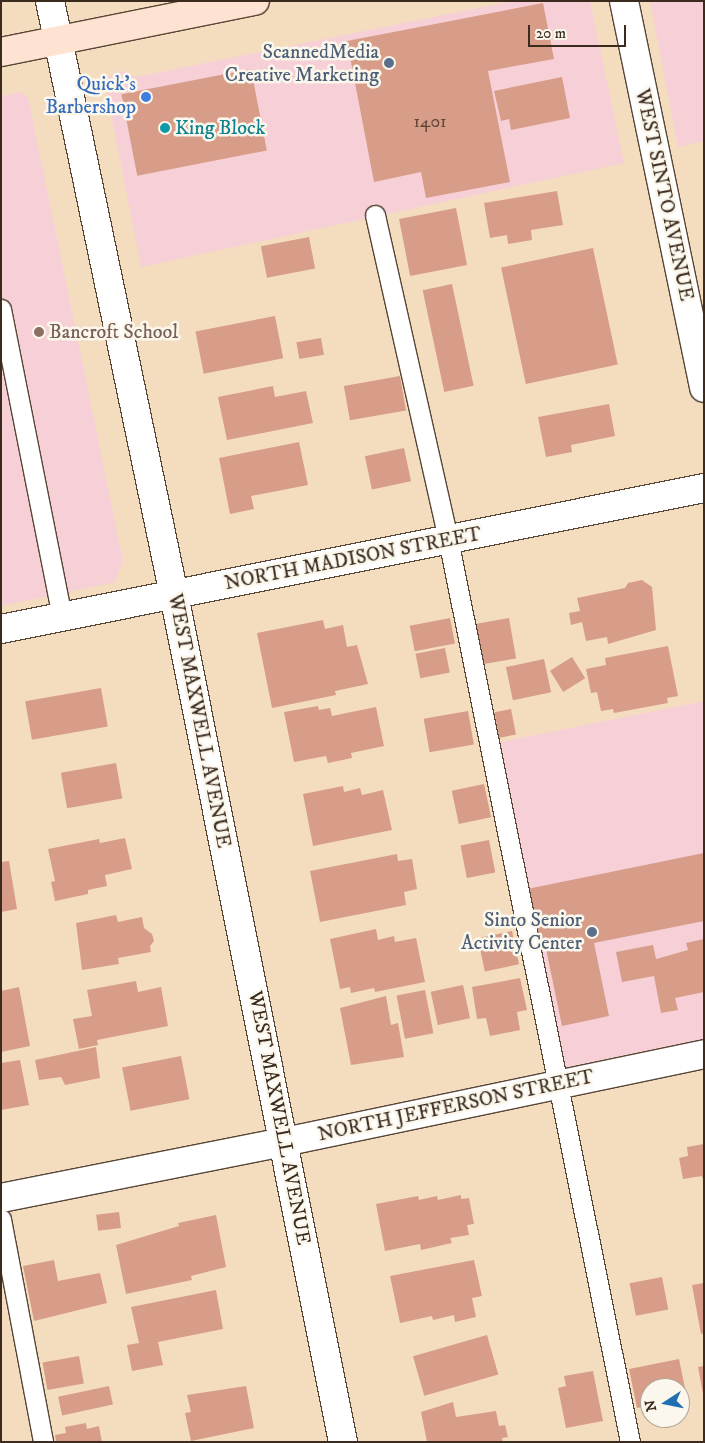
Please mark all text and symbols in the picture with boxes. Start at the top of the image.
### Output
scale bar [530,15,628,47]
text: 20 m [536,24,566,43]
place label: ScannedMedia Creative Marketing [225,40,379,87]
marker: ScannedMedia Creative Marketing [383,57,395,69]
place label: Quick's Barbershop [45,73,136,120]
street label: WEST SINTO AVENUE [630,87,698,303]
marker: Quick's Barbershop [140,91,152,103]
house number: 1401 [413,111,447,133]
place label: King Block [175,116,265,140]
marker: King Block [159,122,171,134]
place label: Bancroft School [49,320,178,344]
marker: Bancroft School [33,326,45,338]
street label: NORTH MADISON STREET [223,522,483,596]
street label: WEST MAXWELL AVENUE [163,592,235,850]
place label: Sinto Senior Activity Center [461,908,582,955]
marker: Sinto Senior Activity Center [586,926,598,938]
street label: WEST MAXWELL AVENUE [243,989,315,1247]
street label: NORTH JEFFERSON STREET [316,1065,596,1147]
north arrow [640,1378,690,1428]
text: N [641,1398,661,1413]

